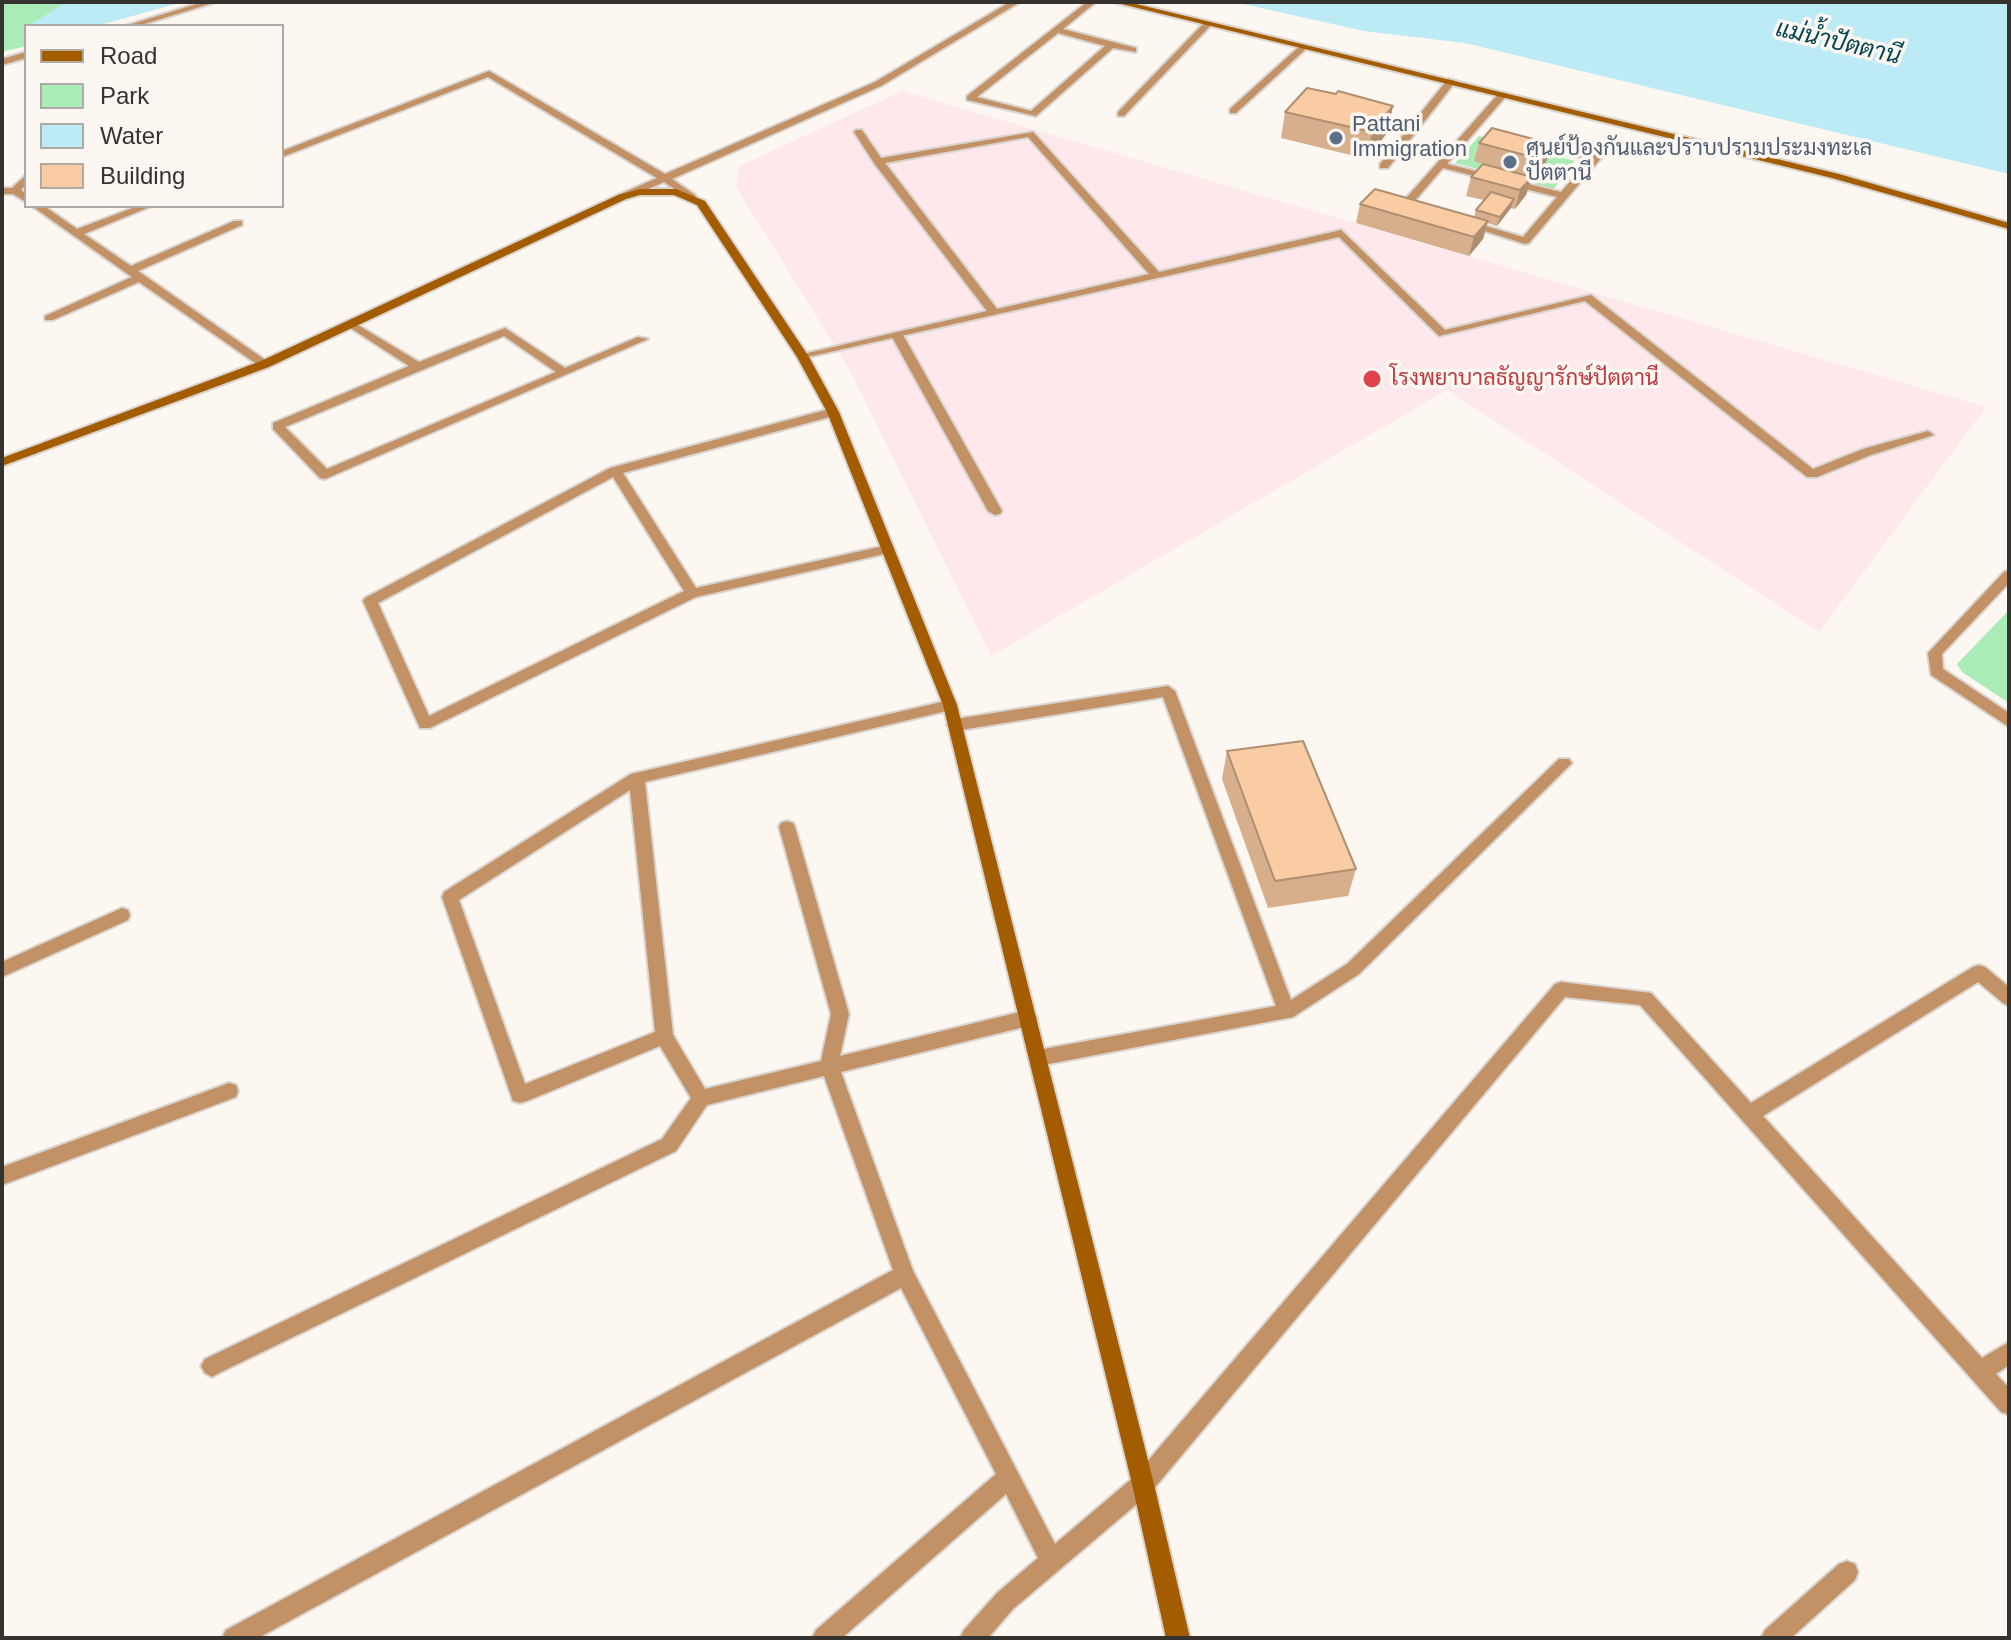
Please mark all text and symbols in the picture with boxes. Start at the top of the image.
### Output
water label: แม่น้ำปัตตานี [1773,15,1903,71]
legend [24,24,284,208]
text: Road [100,42,157,69]
text: Park [100,82,149,109]
place label: Pattani Immigration [1352,112,1467,164]
text: Water [100,122,163,149]
marker: Pattani Immigration [1327,129,1345,147]
place label: ศูนย์ป้องกันและปราบปรามประมงทะเล ปัตตานี [1526,136,1872,188]
marker: ศูนย์ป้องกันและปราบปรามประมงทะเล ปัตตานี [1501,153,1519,171]
text: Building [100,162,185,189]
place label: โรงพยาบาลธัญญารักษ์ปัตตานี [1390,366,1659,392]
marker: โรงพยาบาลธัญญารักษ์ปัตตานี [1361,368,1383,390]

